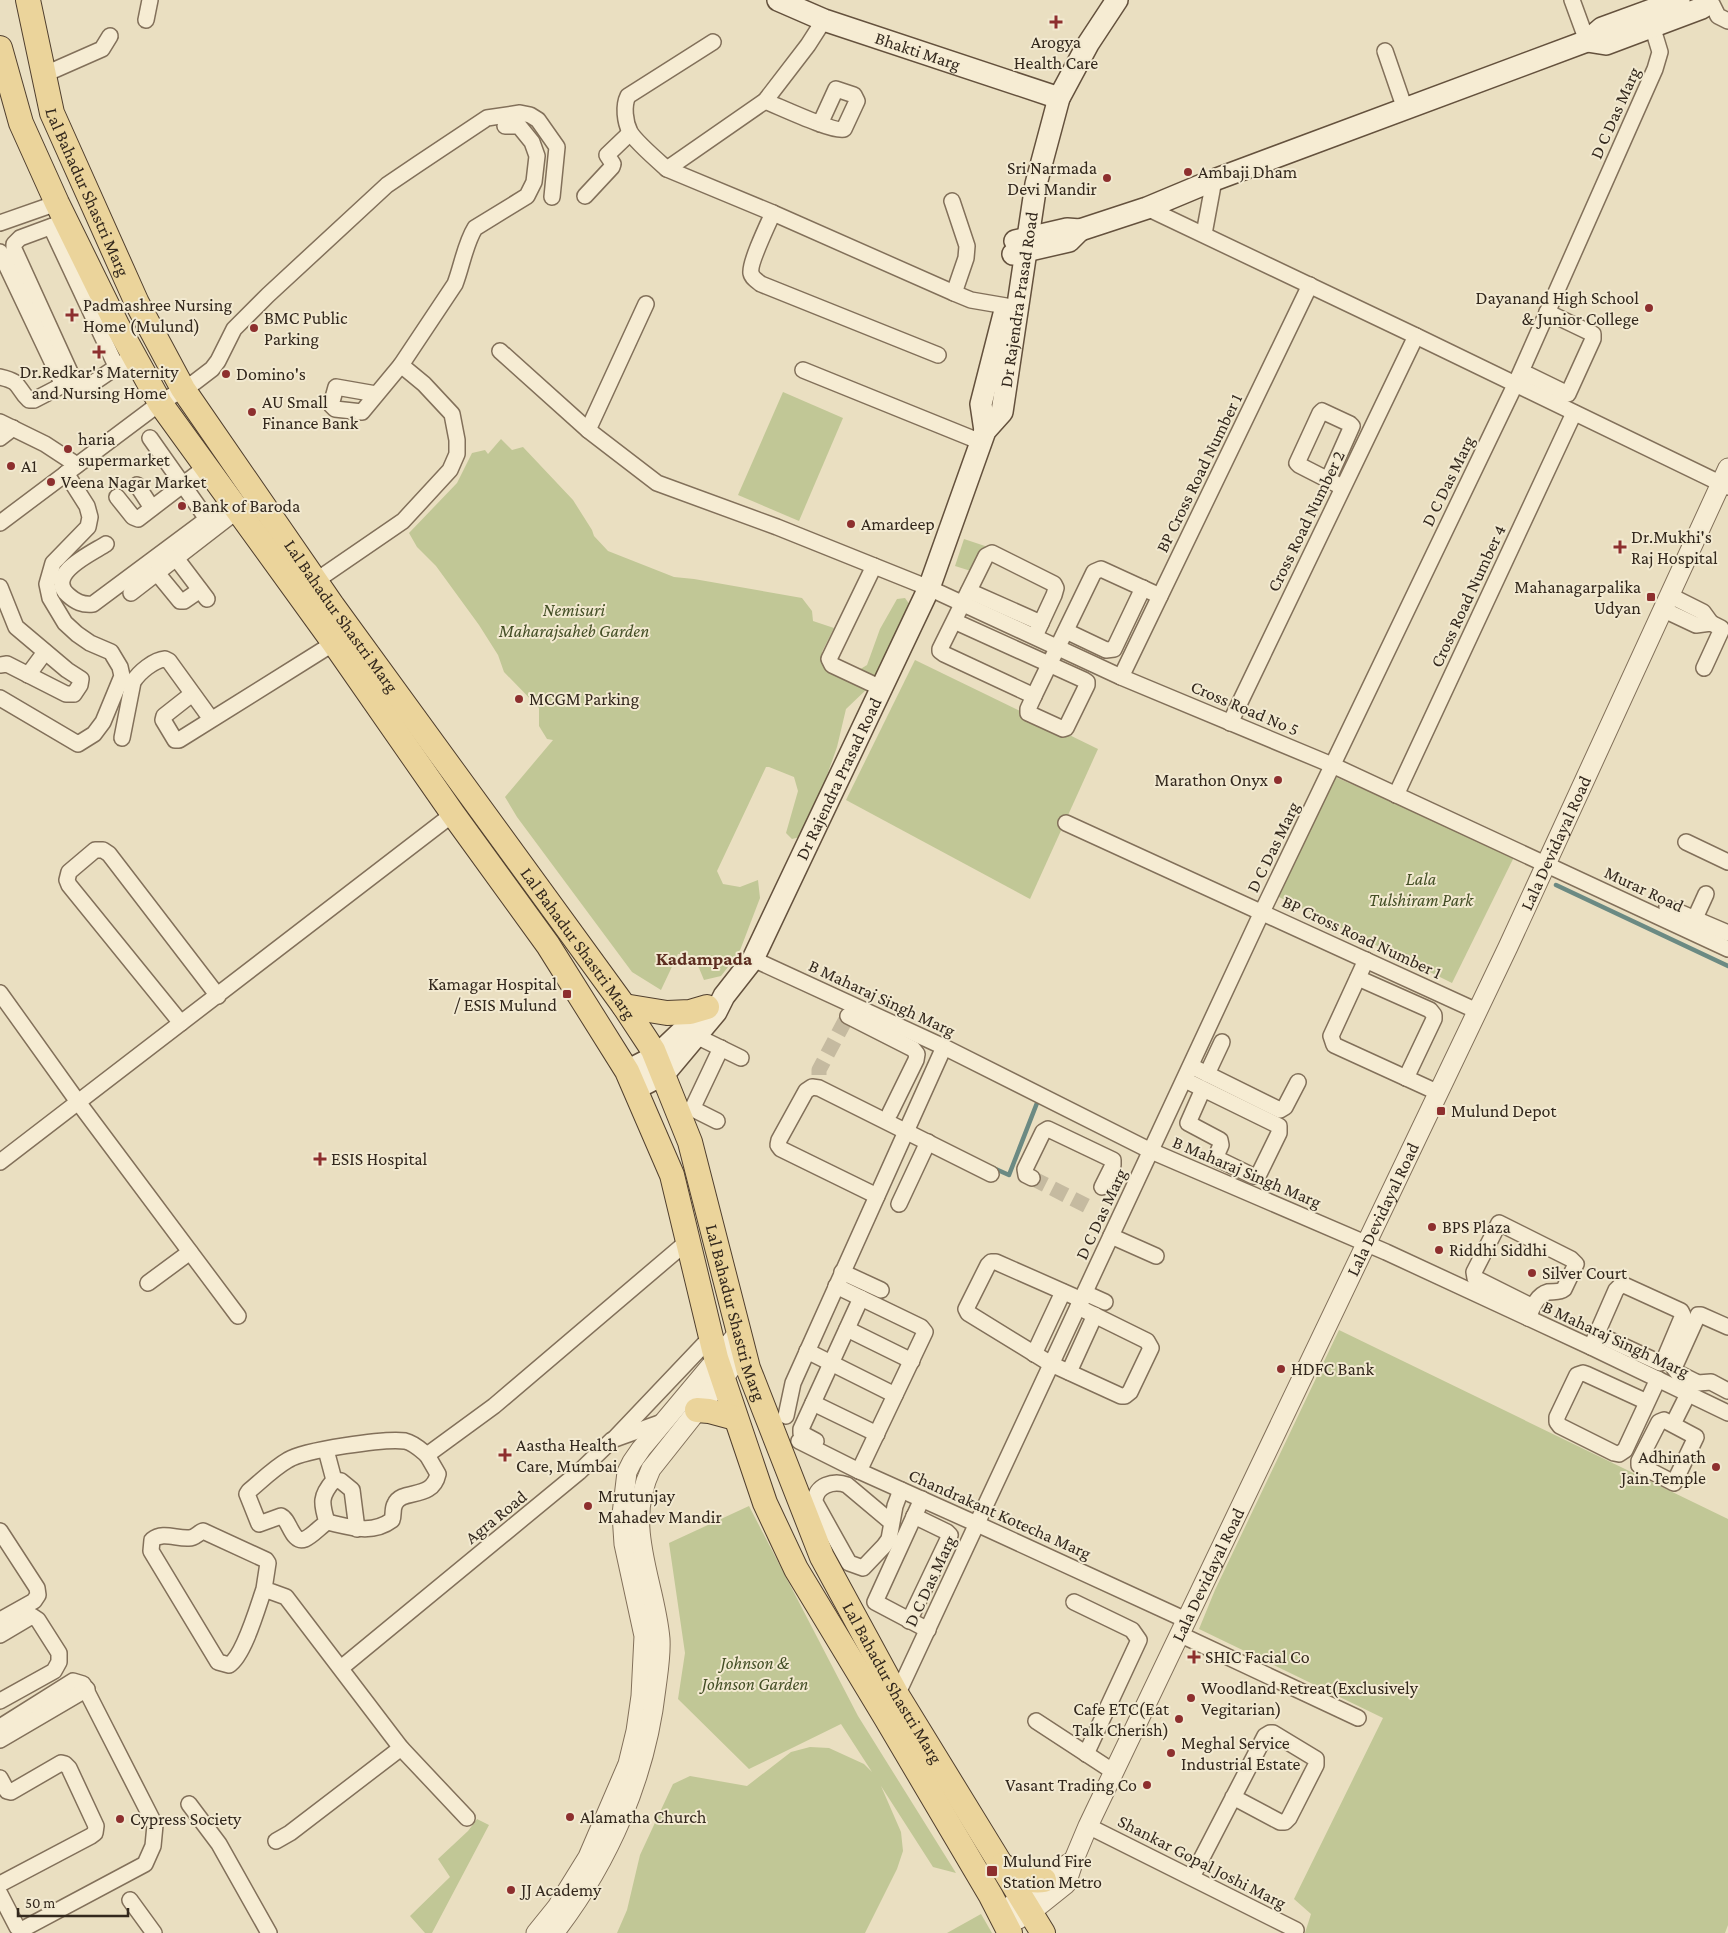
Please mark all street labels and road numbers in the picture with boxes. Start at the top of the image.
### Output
street label: Bhakti Marg [873,28,963,75]
street label: D C Das Marg [1586,64,1644,162]
street label: Lal Bahadur Shastri Marg [41,106,134,280]
street label: Dr Rajendra Prasad Road [996,210,1042,389]
street label: BP Cross Road Number 1 [1152,390,1246,556]
street label: D C Das Marg [1417,432,1479,530]
street label: Cross Road Number 2 [1263,447,1349,595]
street label: Cross Road Number 4 [1426,522,1510,670]
street label: Lal Bahadur Shastri Marg [280,536,402,697]
street label: Cross Road No 5 [1188,676,1302,740]
street label: Dr Rajendra Prasad Road [791,694,886,863]
street label: Lala Devidayal Road [1516,772,1595,914]
street label: D C Das Marg [1242,798,1304,896]
street label: Murar Road [1601,862,1687,916]
street label: Lal Bahadur Shastri Marg [516,864,640,1023]
street label: BP Cross Road Number 1 [1279,891,1445,983]
street label: B Maharaj Singh Marg [805,955,959,1042]
street label: B Maharaj Singh Marg [1169,1132,1324,1213]
street label: Lala Devidayal Road [1342,1139,1423,1279]
street label: D C Das Marg [1071,1165,1131,1263]
street label: Lal Bahadur Shastri Marg [701,1222,770,1404]
street label: B Maharaj Singh Marg [1539,1296,1693,1383]
street label: Chandrakant Kotecha Marg [906,1465,1095,1563]
street label: Agra Road [461,1486,531,1548]
street label: Lala Devidayal Road [1168,1504,1249,1645]
street label: D C Das Marg [900,1532,960,1630]
street label: Lal Bahadur Shastri Marg [838,1599,947,1767]
street label: Shankar Gopal Joshi Marg [1115,1811,1290,1913]

